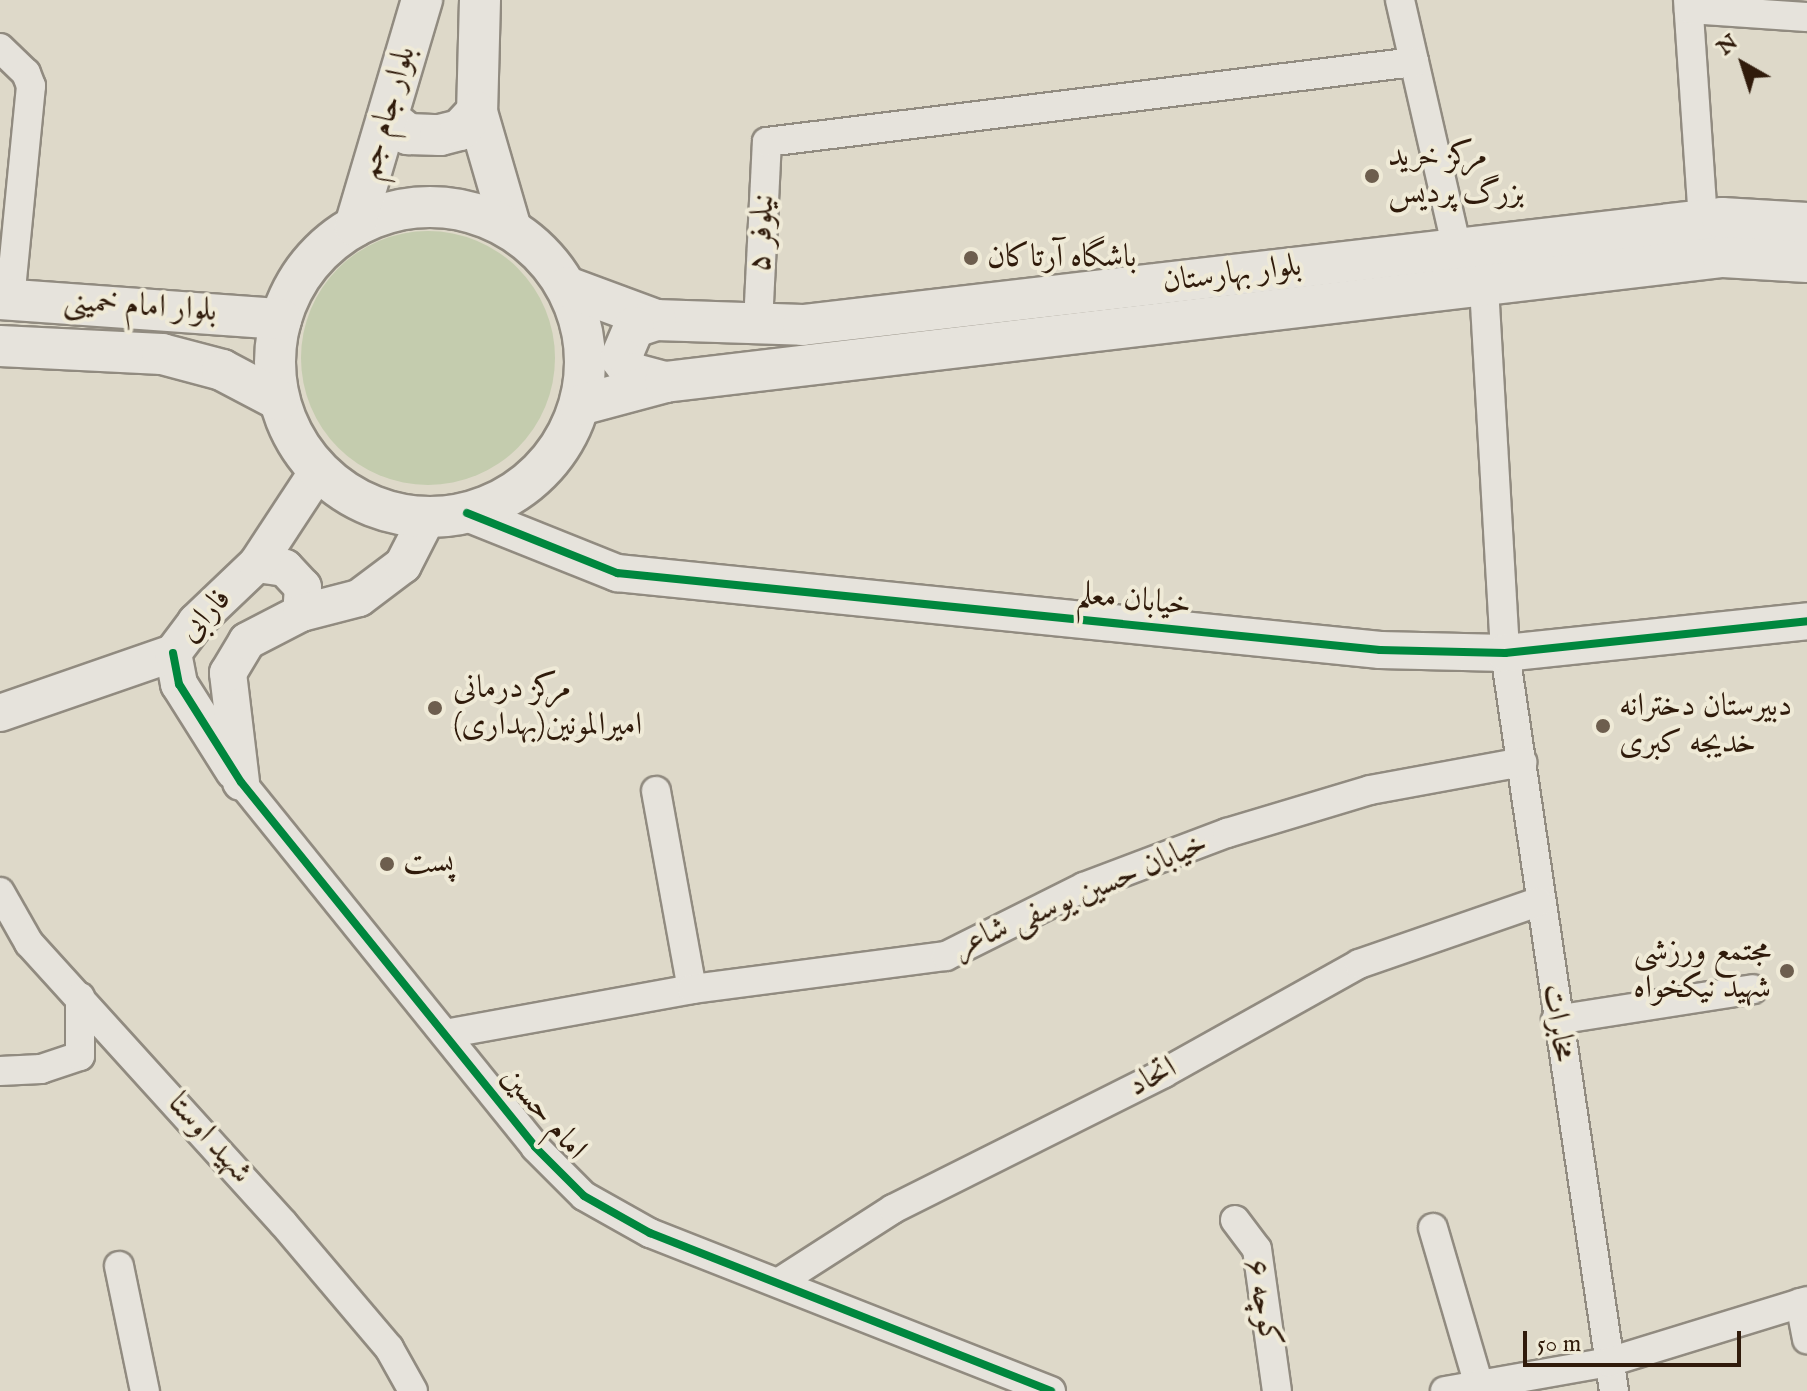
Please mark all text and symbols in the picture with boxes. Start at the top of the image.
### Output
north arrow [1703,24,1783,104]
text: N [1712,28,1744,62]
street label: بلوار جام جم [351,42,425,184]
place label: مرکز خرید بزرگ پردیس [1388,139,1524,214]
marker: مرکز خرید بزرگ پردیس [1363,167,1381,185]
street label: نیلوفر ۵ [742,193,784,273]
place label: باشگاه آرتاکان [987,239,1136,277]
street label: بلوار بهارستان [1160,247,1304,303]
marker: باشگاه آرتاکان [962,249,980,267]
street label: بلوار امام خمینی [62,282,218,332]
street label: خیابان معلم [1075,576,1193,626]
street label: فارابی [172,581,240,651]
place label: مرکز درمانی امیرالمونین(بهداری) [453,671,642,746]
place label: دبیرستان دخترانه خدیجه کبری [1619,689,1792,764]
marker: مرکز درمانی امیرالمونین(بهداری) [424,697,446,719]
marker: دبیرستان دخترانه خدیجه کبری [1594,717,1612,735]
street label: خیابان حسین یوسفی شاعر [948,825,1214,967]
place label: پست [403,845,454,883]
marker: پست [378,855,396,873]
place label: مجتمع ورزشی شهید نیکخواه [1633,934,1771,1009]
marker: مجتمع ورزشی شهید نیکخواه [1778,962,1796,980]
street label: مخابرات [1532,981,1582,1065]
street label: اتحاد [1122,1049,1184,1107]
street label: امام حسین [492,1059,594,1169]
street label: شهید اوستا [158,1086,260,1192]
street label: کوچه ۶ [1235,1256,1289,1350]
scale bar [1527,1315,1745,1365]
text: 50 m [1537,1329,1581,1360]

